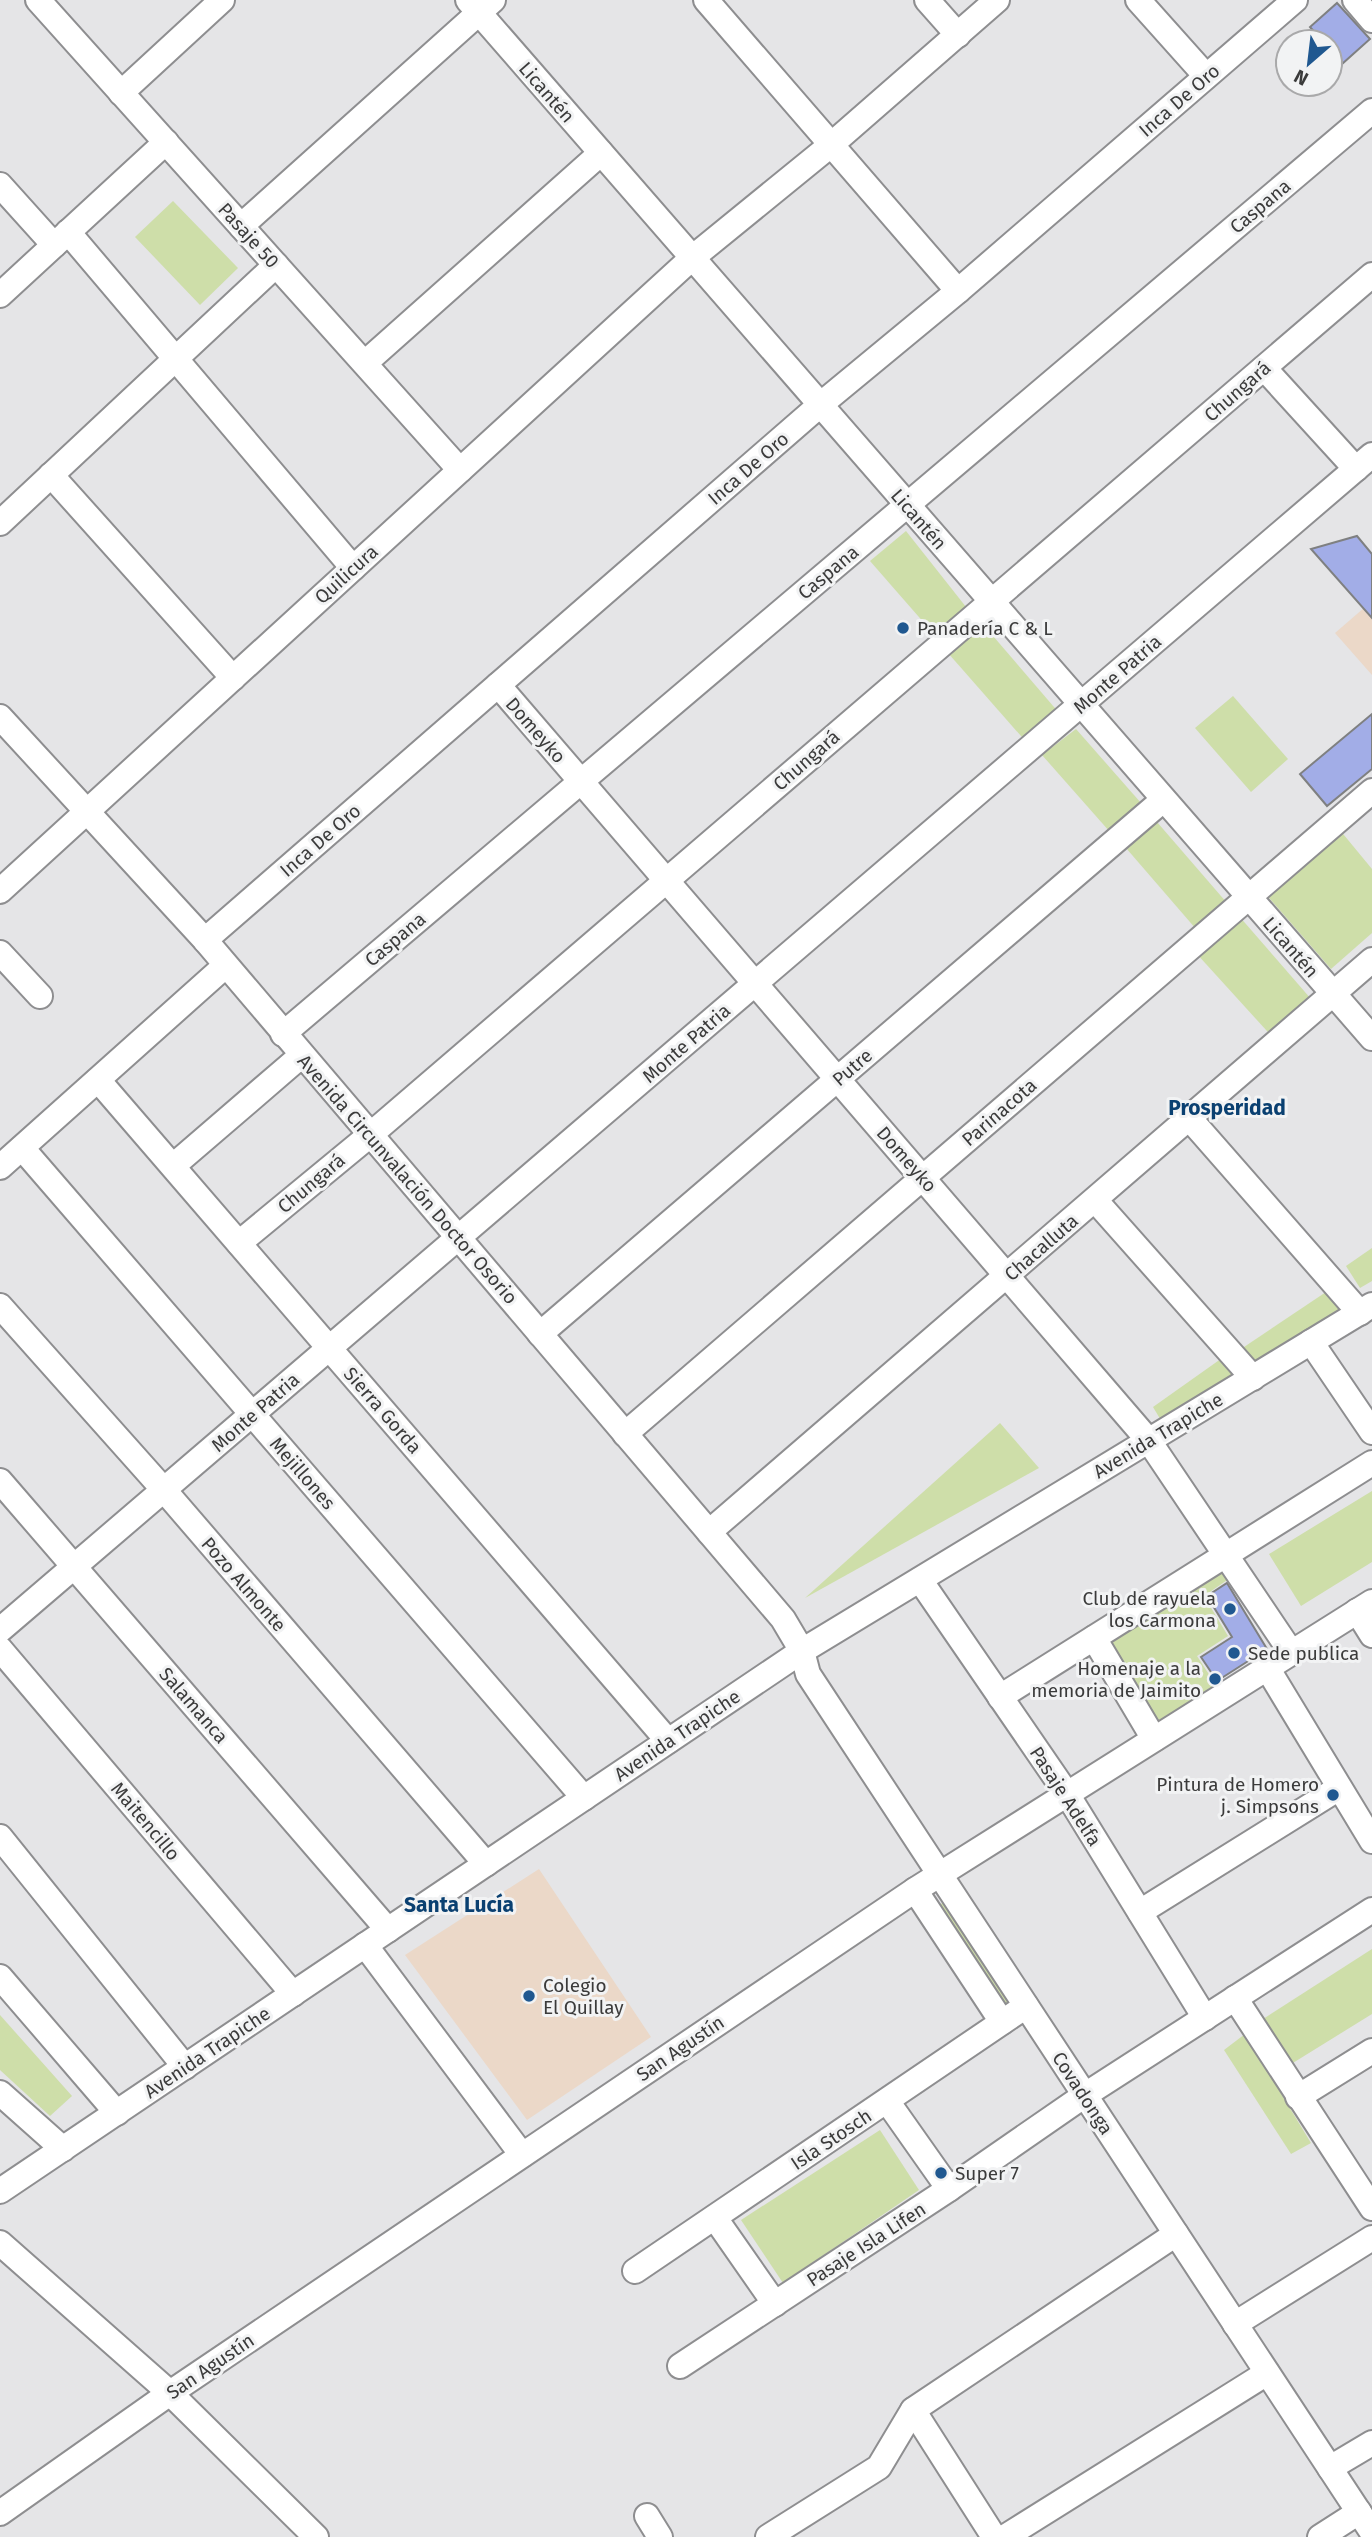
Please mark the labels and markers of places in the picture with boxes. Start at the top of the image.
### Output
place label: Panadería C & L [917,617,1053,640]
marker: Panadería C & L [895,620,911,636]
place label: Club de rayuela los Carmona [1083,1587,1216,1632]
marker: Club de rayuela los Carmona [1222,1601,1238,1617]
place label: Sede publica [1248,1642,1359,1665]
marker: Sede publica [1226,1645,1242,1661]
place label: Homenaje a la memoria de Jaimito [1031,1657,1201,1702]
marker: Homenaje a la memoria de Jaimito [1207,1671,1223,1687]
place label: Pintura de Homero j. Simpsons [1156,1773,1319,1818]
marker: Pintura de Homero j. Simpsons [1325,1787,1341,1803]
place label: Colegio El Quillay [543,1974,624,2019]
marker: Colegio El Quillay [521,1988,537,2004]
place label: Super 7 [955,2162,1019,2185]
marker: Super 7 [933,2165,949,2181]

